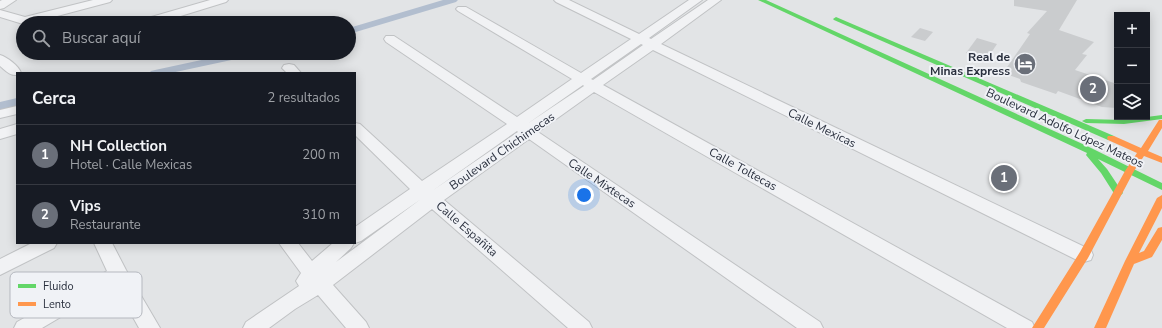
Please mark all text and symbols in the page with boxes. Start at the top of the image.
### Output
map controls [1114,12,1150,120]
button: + [1114,12,1150,48]
search box [16,16,356,60]
icon: search [30,27,52,49]
text: Buscar aquí [62,28,140,48]
button: − [1114,48,1150,84]
place label: Real de Minas Express [930,49,1010,79]
hotel icon: Real de Minas Express [1012,51,1038,77]
pin: 2 [1080,74,1106,104]
street label: Boulevard Adolfo López Mateos [984,84,1147,172]
button: layers [1114,84,1150,120]
text: Cerca [32,87,76,110]
text: 2 resultados [268,89,340,107]
street label: Calle Mexicas [785,105,859,152]
street label: Boulevard Chichimecas [446,108,558,193]
text: NH Collection [70,136,167,156]
street label: Calle Toltecas [706,144,780,194]
text: 1 [41,146,49,164]
text: 200 m [302,146,340,164]
street label: Calle Mixtecas [565,154,639,212]
text: Hotel · Calle Mexicas [70,156,192,174]
pin: 1 [991,163,1017,193]
your location [574,185,594,205]
text: Vips [70,196,101,216]
street label: Calle Españita [433,198,501,260]
text: 2 [41,206,49,224]
text: 310 m [302,206,340,224]
text: Restaurante [70,216,141,234]
legend [10,272,142,318]
text: Fluido [43,279,74,294]
text: Lento [43,297,71,312]

